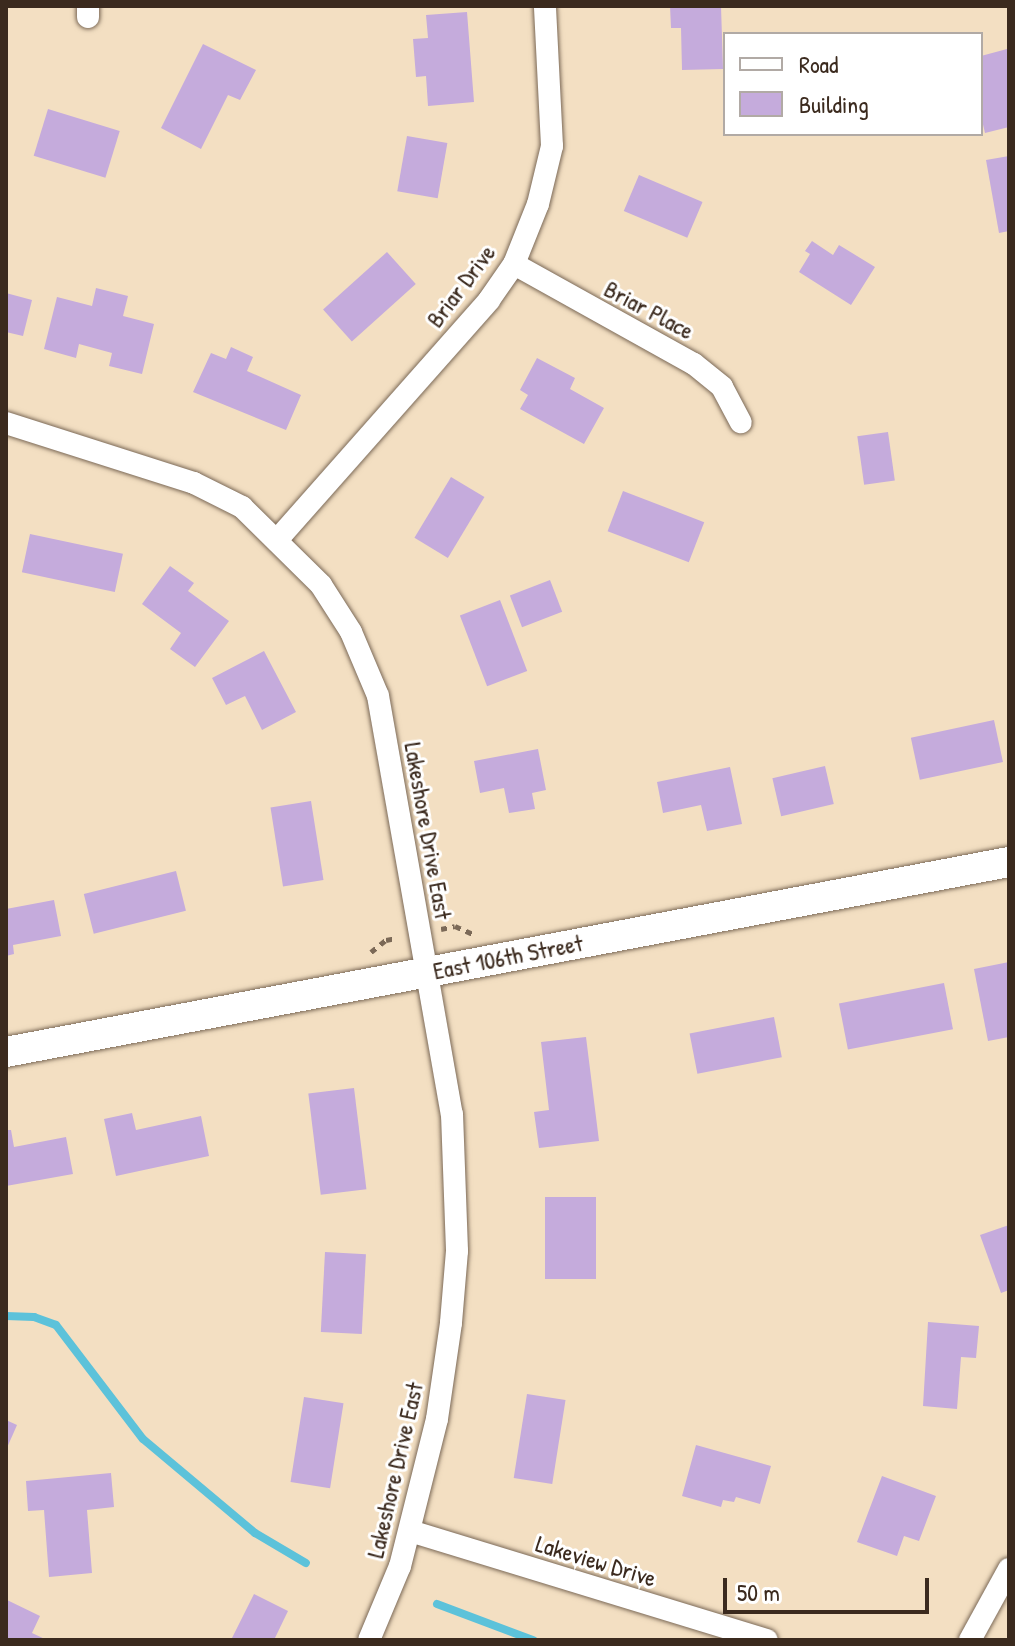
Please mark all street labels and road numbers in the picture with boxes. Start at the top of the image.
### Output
street label: Briar Drive [421,239,501,333]
street label: Briar Place [599,274,699,346]
street label: Lakeshore Drive East [398,740,458,922]
street label: East 106th Street [431,928,585,986]
street label: Lakeshore Drive East [361,1379,429,1561]
street label: Lakeview Drive [532,1529,660,1593]

